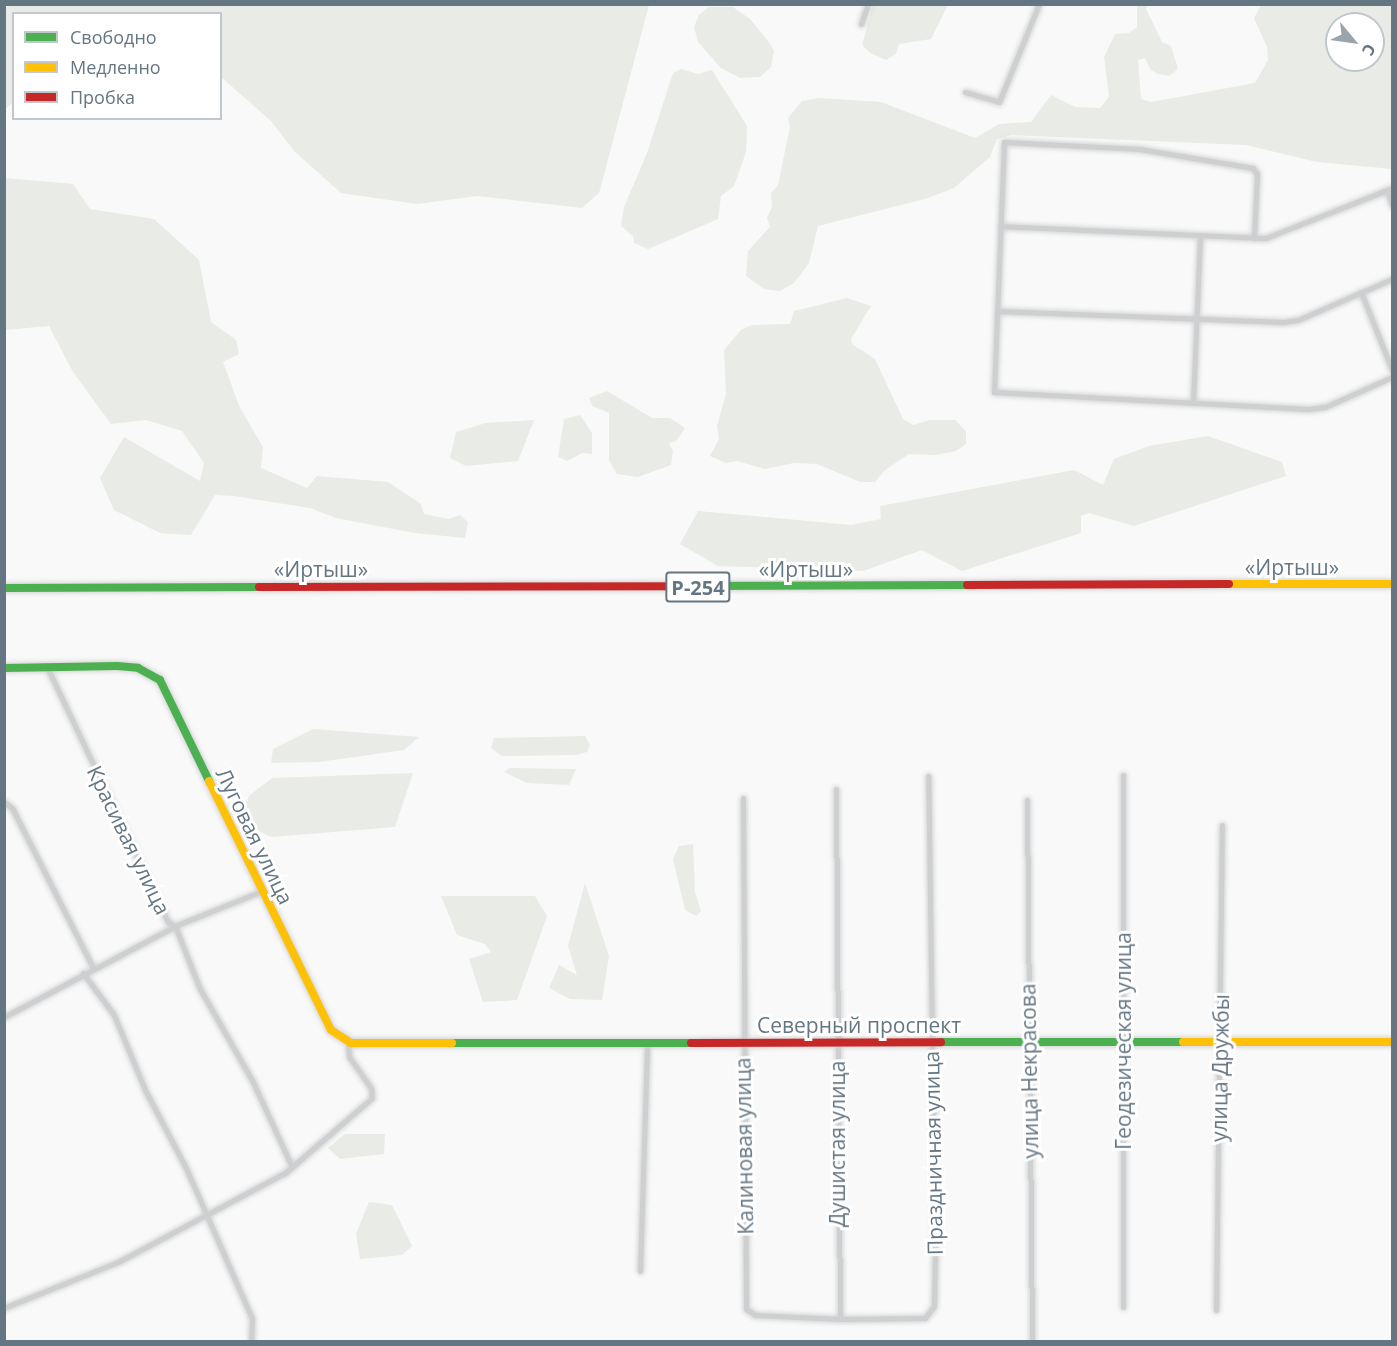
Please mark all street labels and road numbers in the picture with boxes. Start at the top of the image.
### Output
street label: «Иртыш» [1245,554,1339,580]
street label: «Иртыш» [274,556,368,582]
street label: «Иртыш» [759,556,853,582]
road number: Р-254 [665,570,731,604]
street label: Красивая улица [82,762,176,918]
street label: Луговая улица [211,764,299,908]
street label: Геодезическая улица [1110,932,1136,1150]
street label: улица Некрасова [1015,983,1043,1159]
street label: улица Дружбы [1206,994,1234,1142]
street label: Северный проспект [757,1012,961,1038]
street label: Праздничная улица [919,1051,947,1255]
street label: Калиновая улица [730,1057,758,1235]
street label: Душистая улица [824,1061,850,1227]

